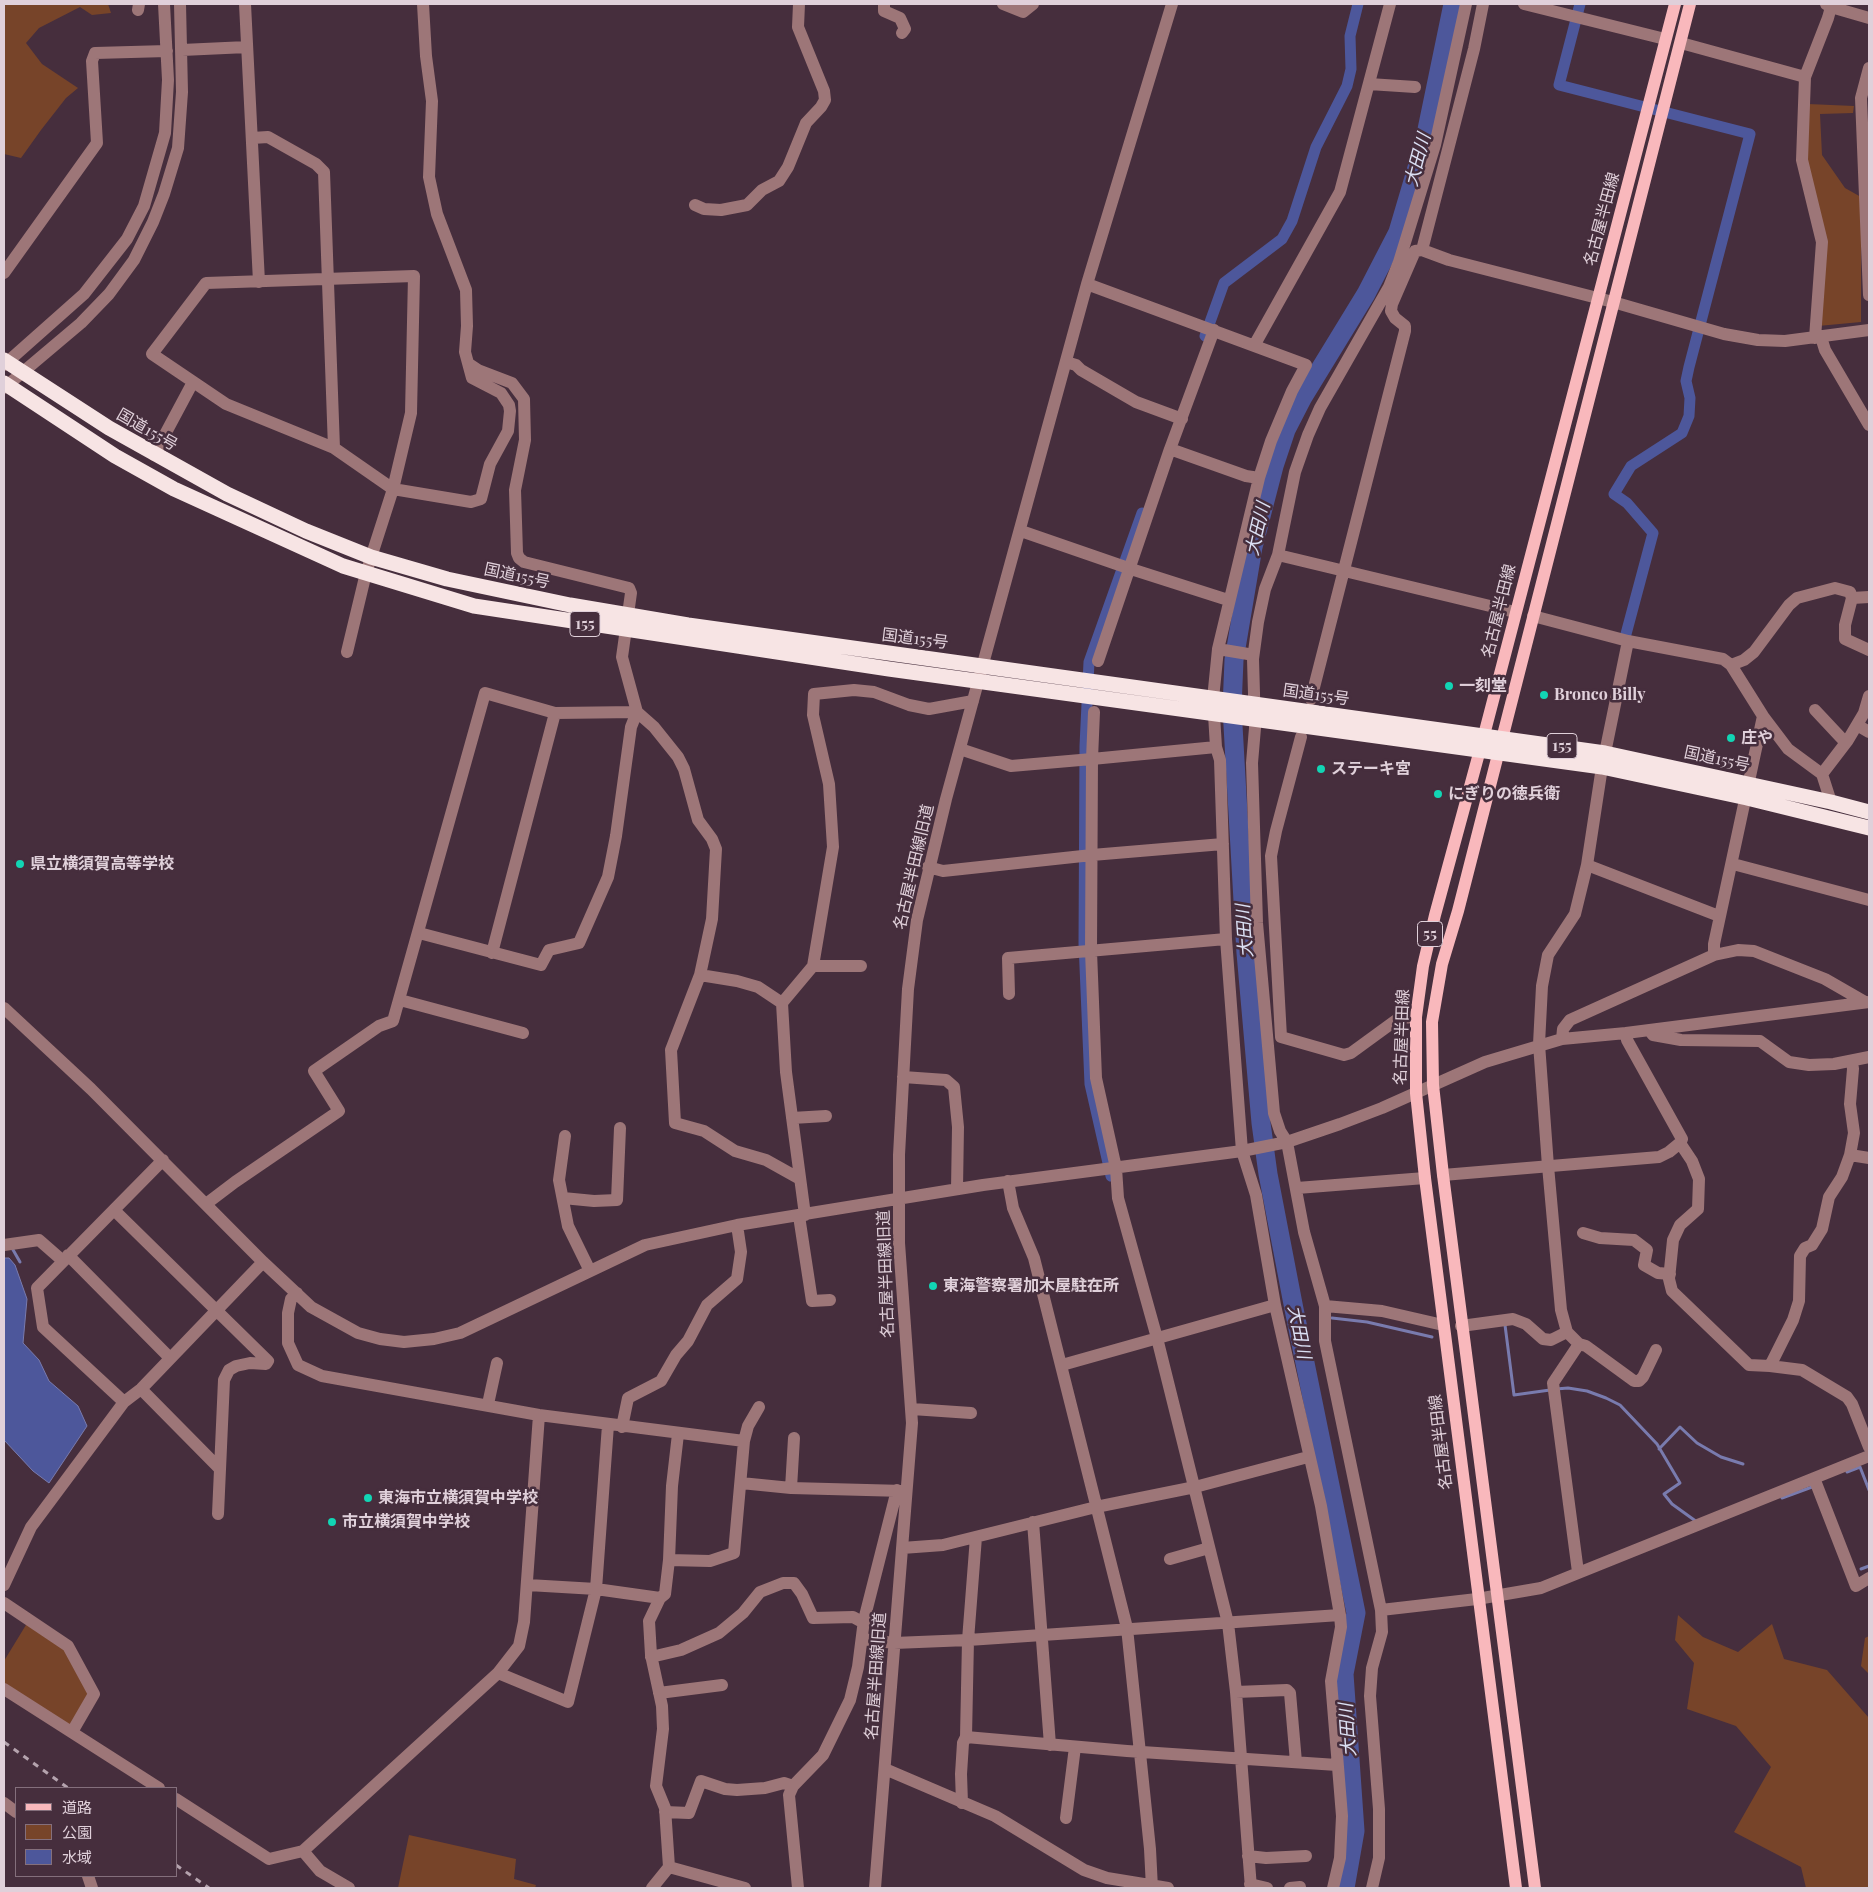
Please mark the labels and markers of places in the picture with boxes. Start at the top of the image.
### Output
place label: 一刻堂 [1459,676,1507,696]
marker: 一刻堂 [1443,680,1455,692]
place label: Bronco Billy [1554,685,1646,705]
marker: Bronco Billy [1538,689,1550,701]
place label: 庄や [1741,728,1773,748]
marker: 庄や [1725,732,1737,744]
place label: ステーキ宮 [1331,759,1411,779]
marker: ステーキ宮 [1315,763,1327,775]
place label: にぎりの徳兵衛 [1448,784,1560,804]
marker: にぎりの徳兵衛 [1432,788,1444,800]
place label: 県立横須賀高等学校 [30,854,174,874]
marker: 県立横須賀高等学校 [14,858,26,870]
place label: 東海警察署加木屋駐在所 [943,1276,1119,1296]
marker: 東海警察署加木屋駐在所 [927,1280,939,1292]
place label: 東海市立横須賀中学校 [378,1488,538,1508]
marker: 東海市立横須賀中学校 [362,1492,374,1504]
place label: 市立横須賀中学校 [342,1512,470,1532]
marker: 市立横須賀中学校 [326,1516,338,1528]

